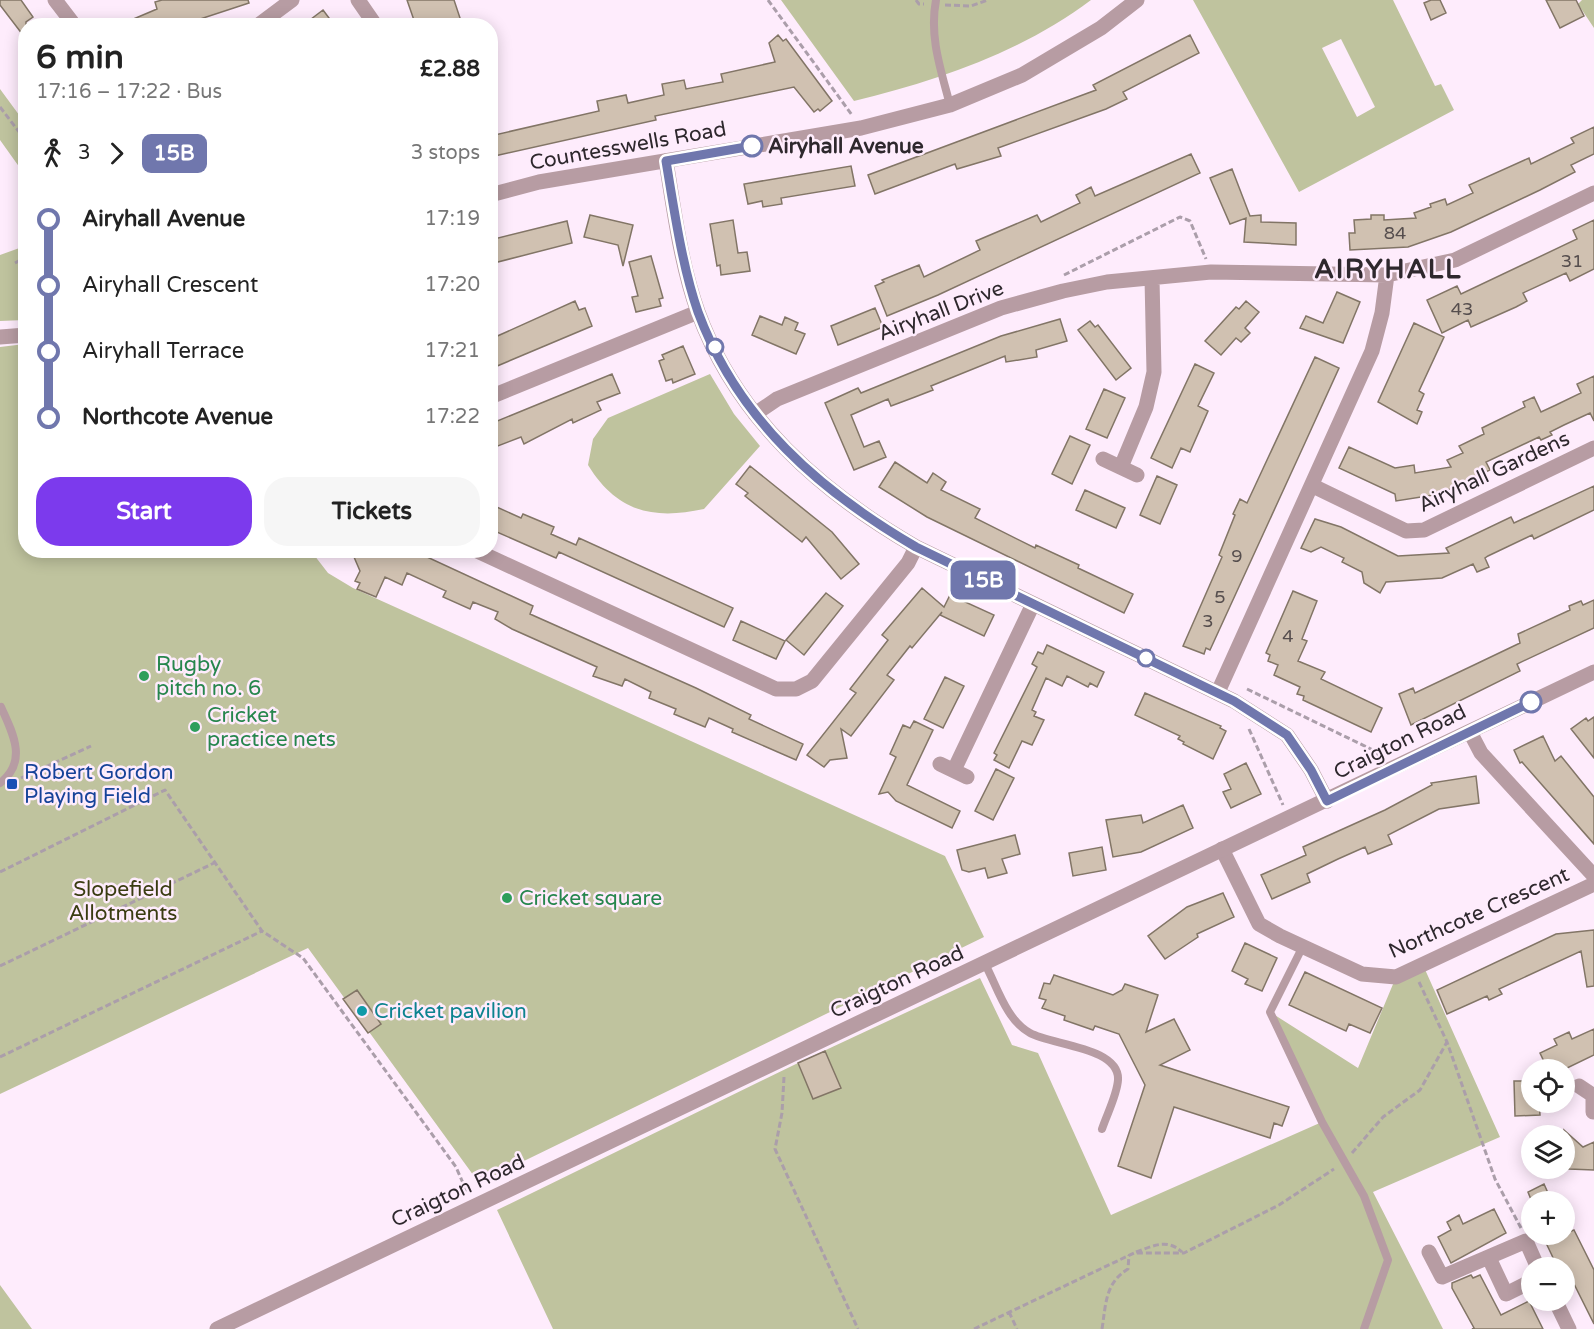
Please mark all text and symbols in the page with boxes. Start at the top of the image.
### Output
text: 6 min [36,38,124,77]
text: £2.88 [420,56,480,82]
text: 17:16 – 17:22 · Bus [36,80,222,104]
street label: Countesswells Road [528,116,728,176]
place label: Airyhall Avenue [768,134,924,159]
marker: Airyhall Avenue [741,135,763,157]
icon: walk [36,137,69,170]
icon: forward [100,137,133,170]
text: 3 [78,141,91,165]
text: 15B [154,141,195,166]
text: 3 stops [411,141,480,165]
text: Airyhall Avenue [82,206,245,232]
text: 17:19 [425,207,480,231]
house number: 84 [1384,222,1406,244]
house number: 31 [1561,250,1583,272]
district label: AIRYHALL [1314,253,1462,286]
text: Airyhall Crescent [82,272,258,298]
text: 17:20 [425,273,480,297]
street label: Airyhall Drive [875,276,1007,346]
house number: 43 [1451,298,1473,320]
text: Airyhall Terrace [82,338,244,364]
unlabelled marker [706,338,724,356]
text: 17:21 [425,339,480,363]
text: Northcote Avenue [82,404,273,430]
text: 17:22 [425,405,480,429]
street label: Airyhall Gardens [1414,426,1574,518]
button: Start [36,477,252,546]
button: Tickets [264,477,480,546]
house number: 9 [1231,545,1243,567]
line badge: 15B [948,560,1018,600]
text: 15B [963,568,1003,593]
house number: 5 [1214,586,1226,608]
house number: 3 [1202,610,1214,632]
house number: 4 [1282,625,1294,647]
unlabelled marker [1137,649,1155,667]
place label: Rugby pitch no. 6 [156,652,261,701]
marker: Rugby pitch no. 6 [137,669,151,683]
unlabelled marker [1520,691,1542,713]
street label: Craigton Road [1330,699,1470,785]
place label: Cricket practice nets [207,703,336,752]
marker: Cricket practice nets [188,720,202,734]
place label: Robert Gordon Playing Field [24,760,174,809]
marker: Robert Gordon Playing Field [5,777,19,791]
street label: Northcote Crescent [1385,862,1573,964]
park label: Slopefield Allotments [69,877,177,926]
place label: Cricket square [519,886,662,911]
marker: Cricket square [500,891,514,905]
street label: Craigton Road [826,940,968,1024]
place label: Cricket pavilion [374,999,527,1024]
marker: Cricket pavilion [355,1004,369,1018]
map controls [1521,1059,1575,1311]
button: locate [1521,1059,1575,1113]
button: layers [1521,1125,1575,1179]
street label: Craigton Road [387,1149,529,1233]
button: + [1521,1191,1575,1245]
button: − [1521,1257,1575,1311]

